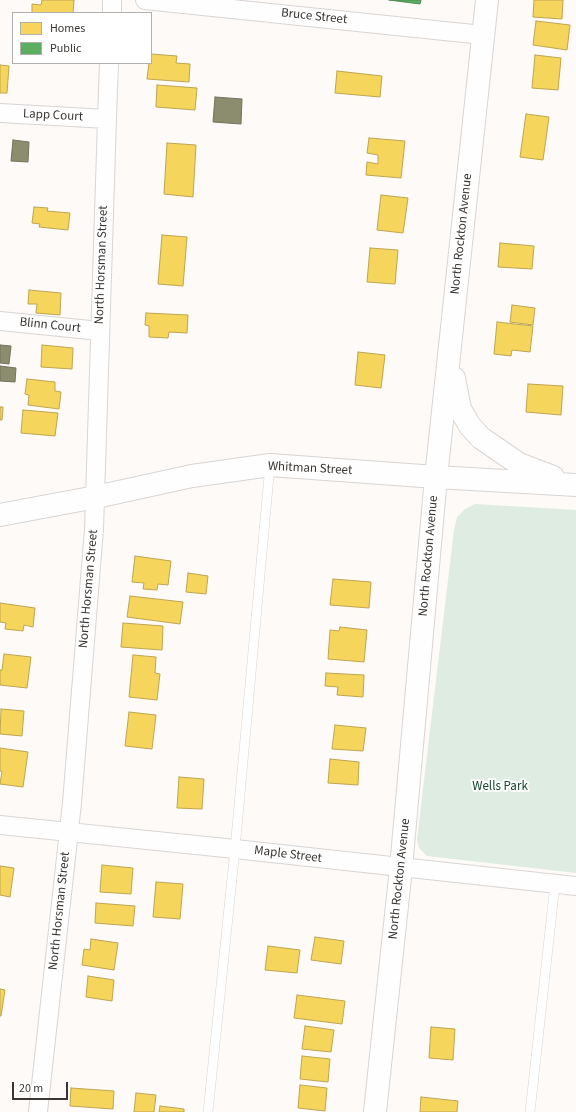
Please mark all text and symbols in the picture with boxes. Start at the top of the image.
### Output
street label: Bruce Street [280,6,348,28]
legend [12,12,152,64]
text: Homes [50,20,85,37]
text: Public [50,40,81,57]
street label: Lapp Court [22,107,84,125]
street label: North Rockton Avenue [448,173,476,295]
street label: North Horsman Street [92,205,112,325]
street label: Blinn Court [19,315,81,337]
street label: Whitman Street [267,459,353,479]
street label: North Rockton Avenue [416,495,442,617]
street label: North Horsman Street [76,529,102,649]
park label: Wells Park [472,779,528,795]
street label: North Rockton Avenue [386,818,414,940]
street label: Maple Street [253,843,323,867]
street label: North Horsman Street [46,851,74,971]
scale bar [14,1074,70,1100]
text: 20 m [19,1080,43,1097]

